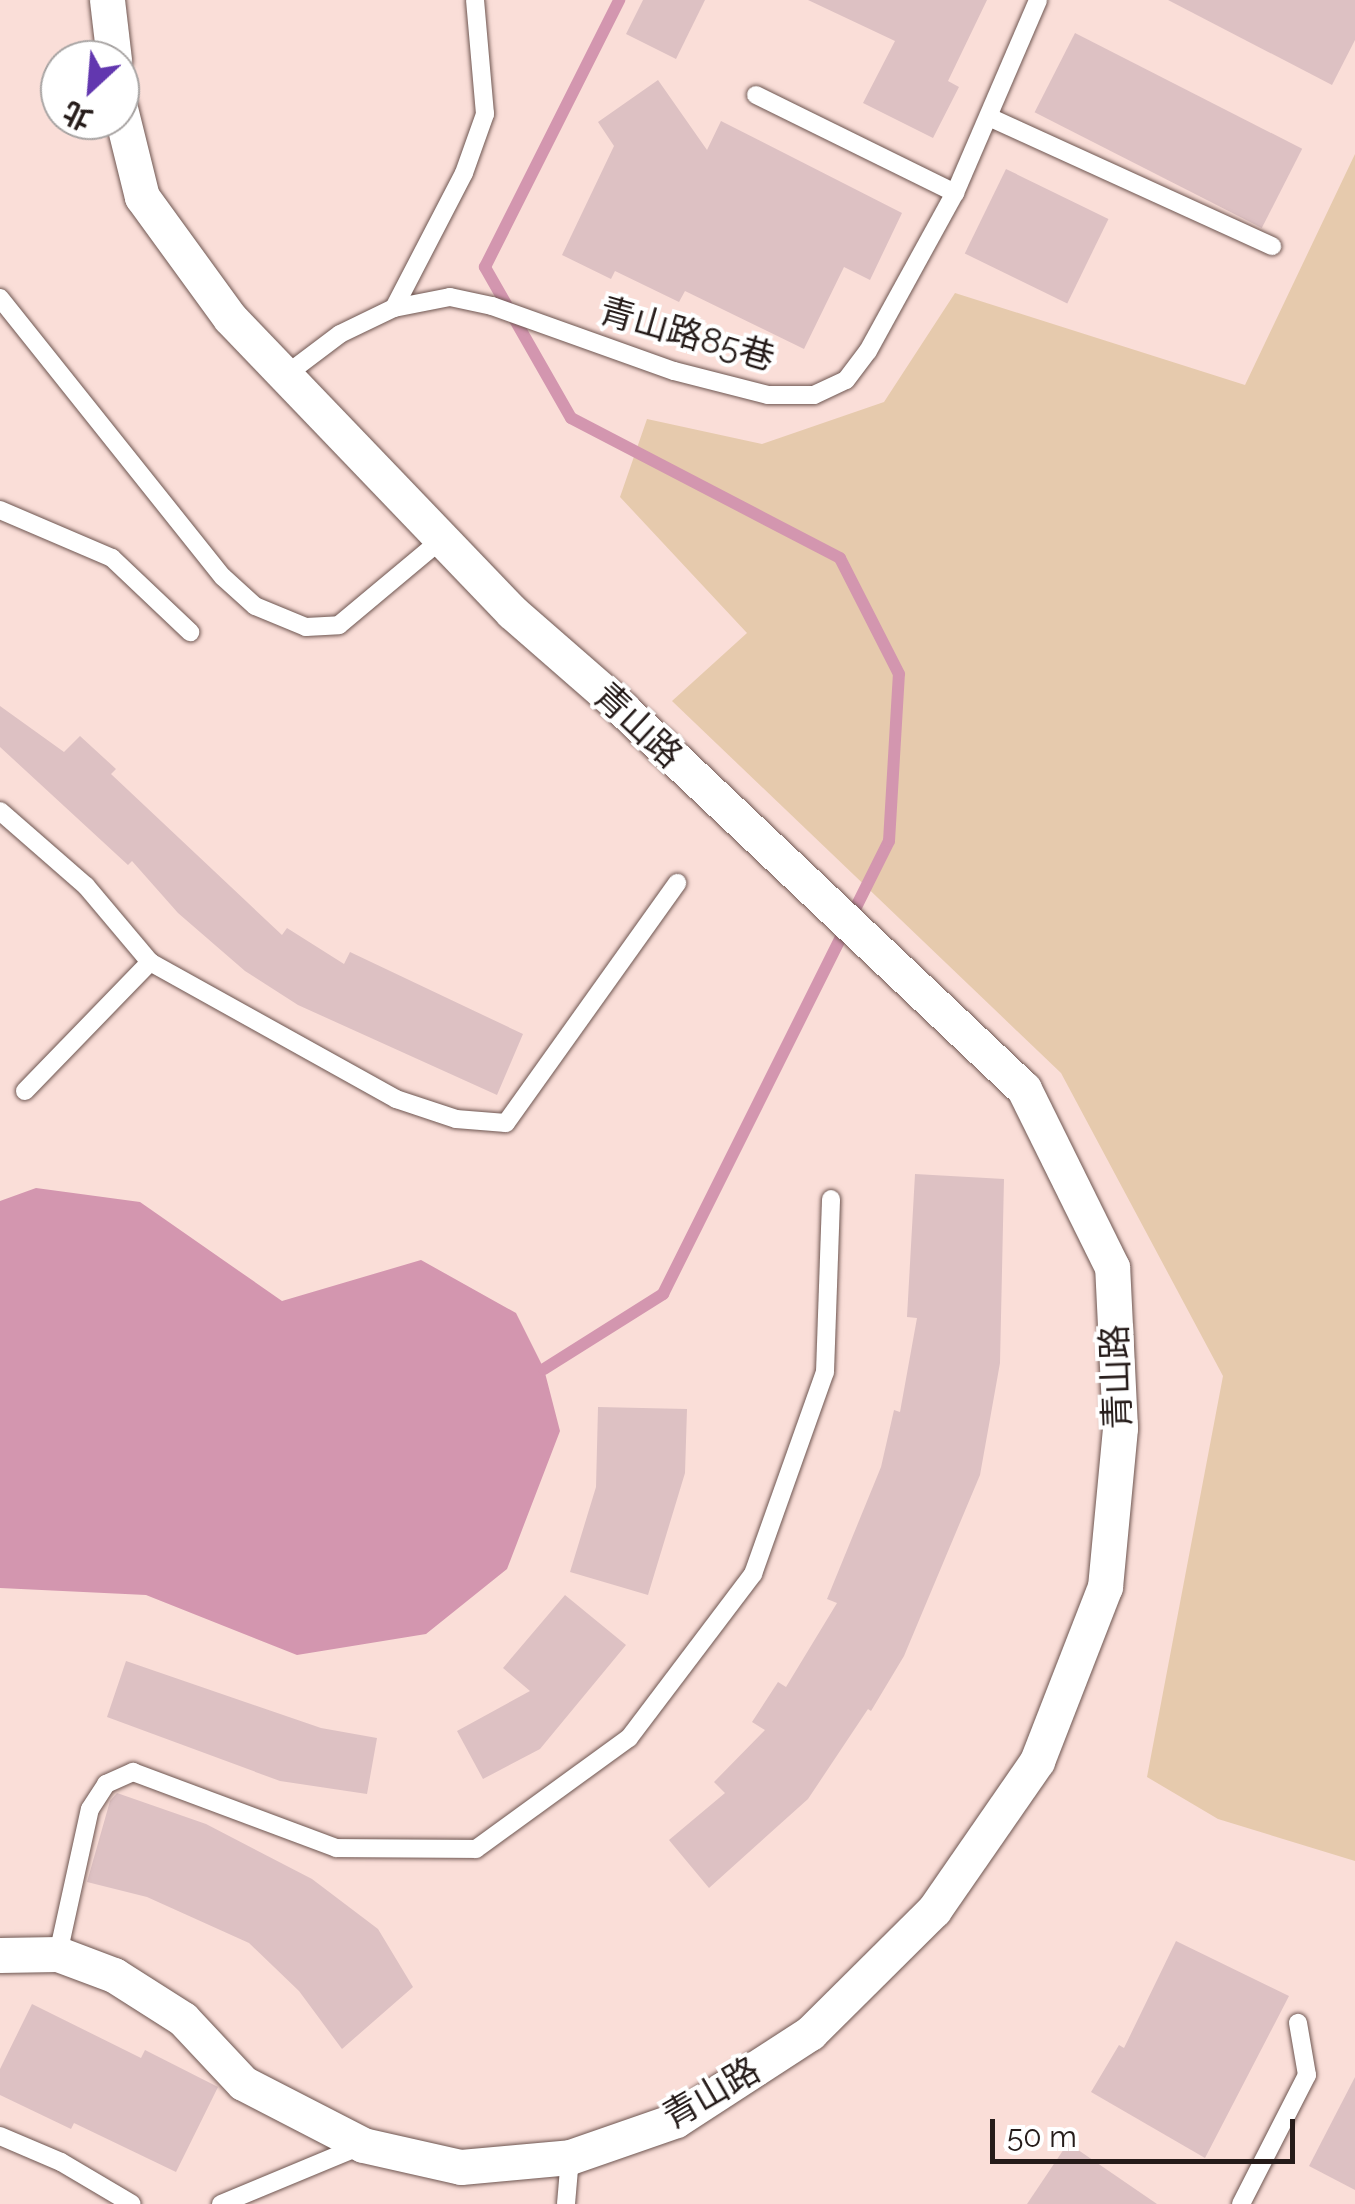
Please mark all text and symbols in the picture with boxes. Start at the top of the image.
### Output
north arrow [40,40,140,140]
text: 北 [58,95,97,137]
street label: 青山路85巷 [595,289,779,379]
street label: 青山路 [585,674,691,776]
street label: 青山路 [1093,1324,1139,1430]
street label: 青山路 [655,2049,767,2137]
scale bar [995,2099,1300,2161]
text: 50 m [1007,2119,1077,2154]

